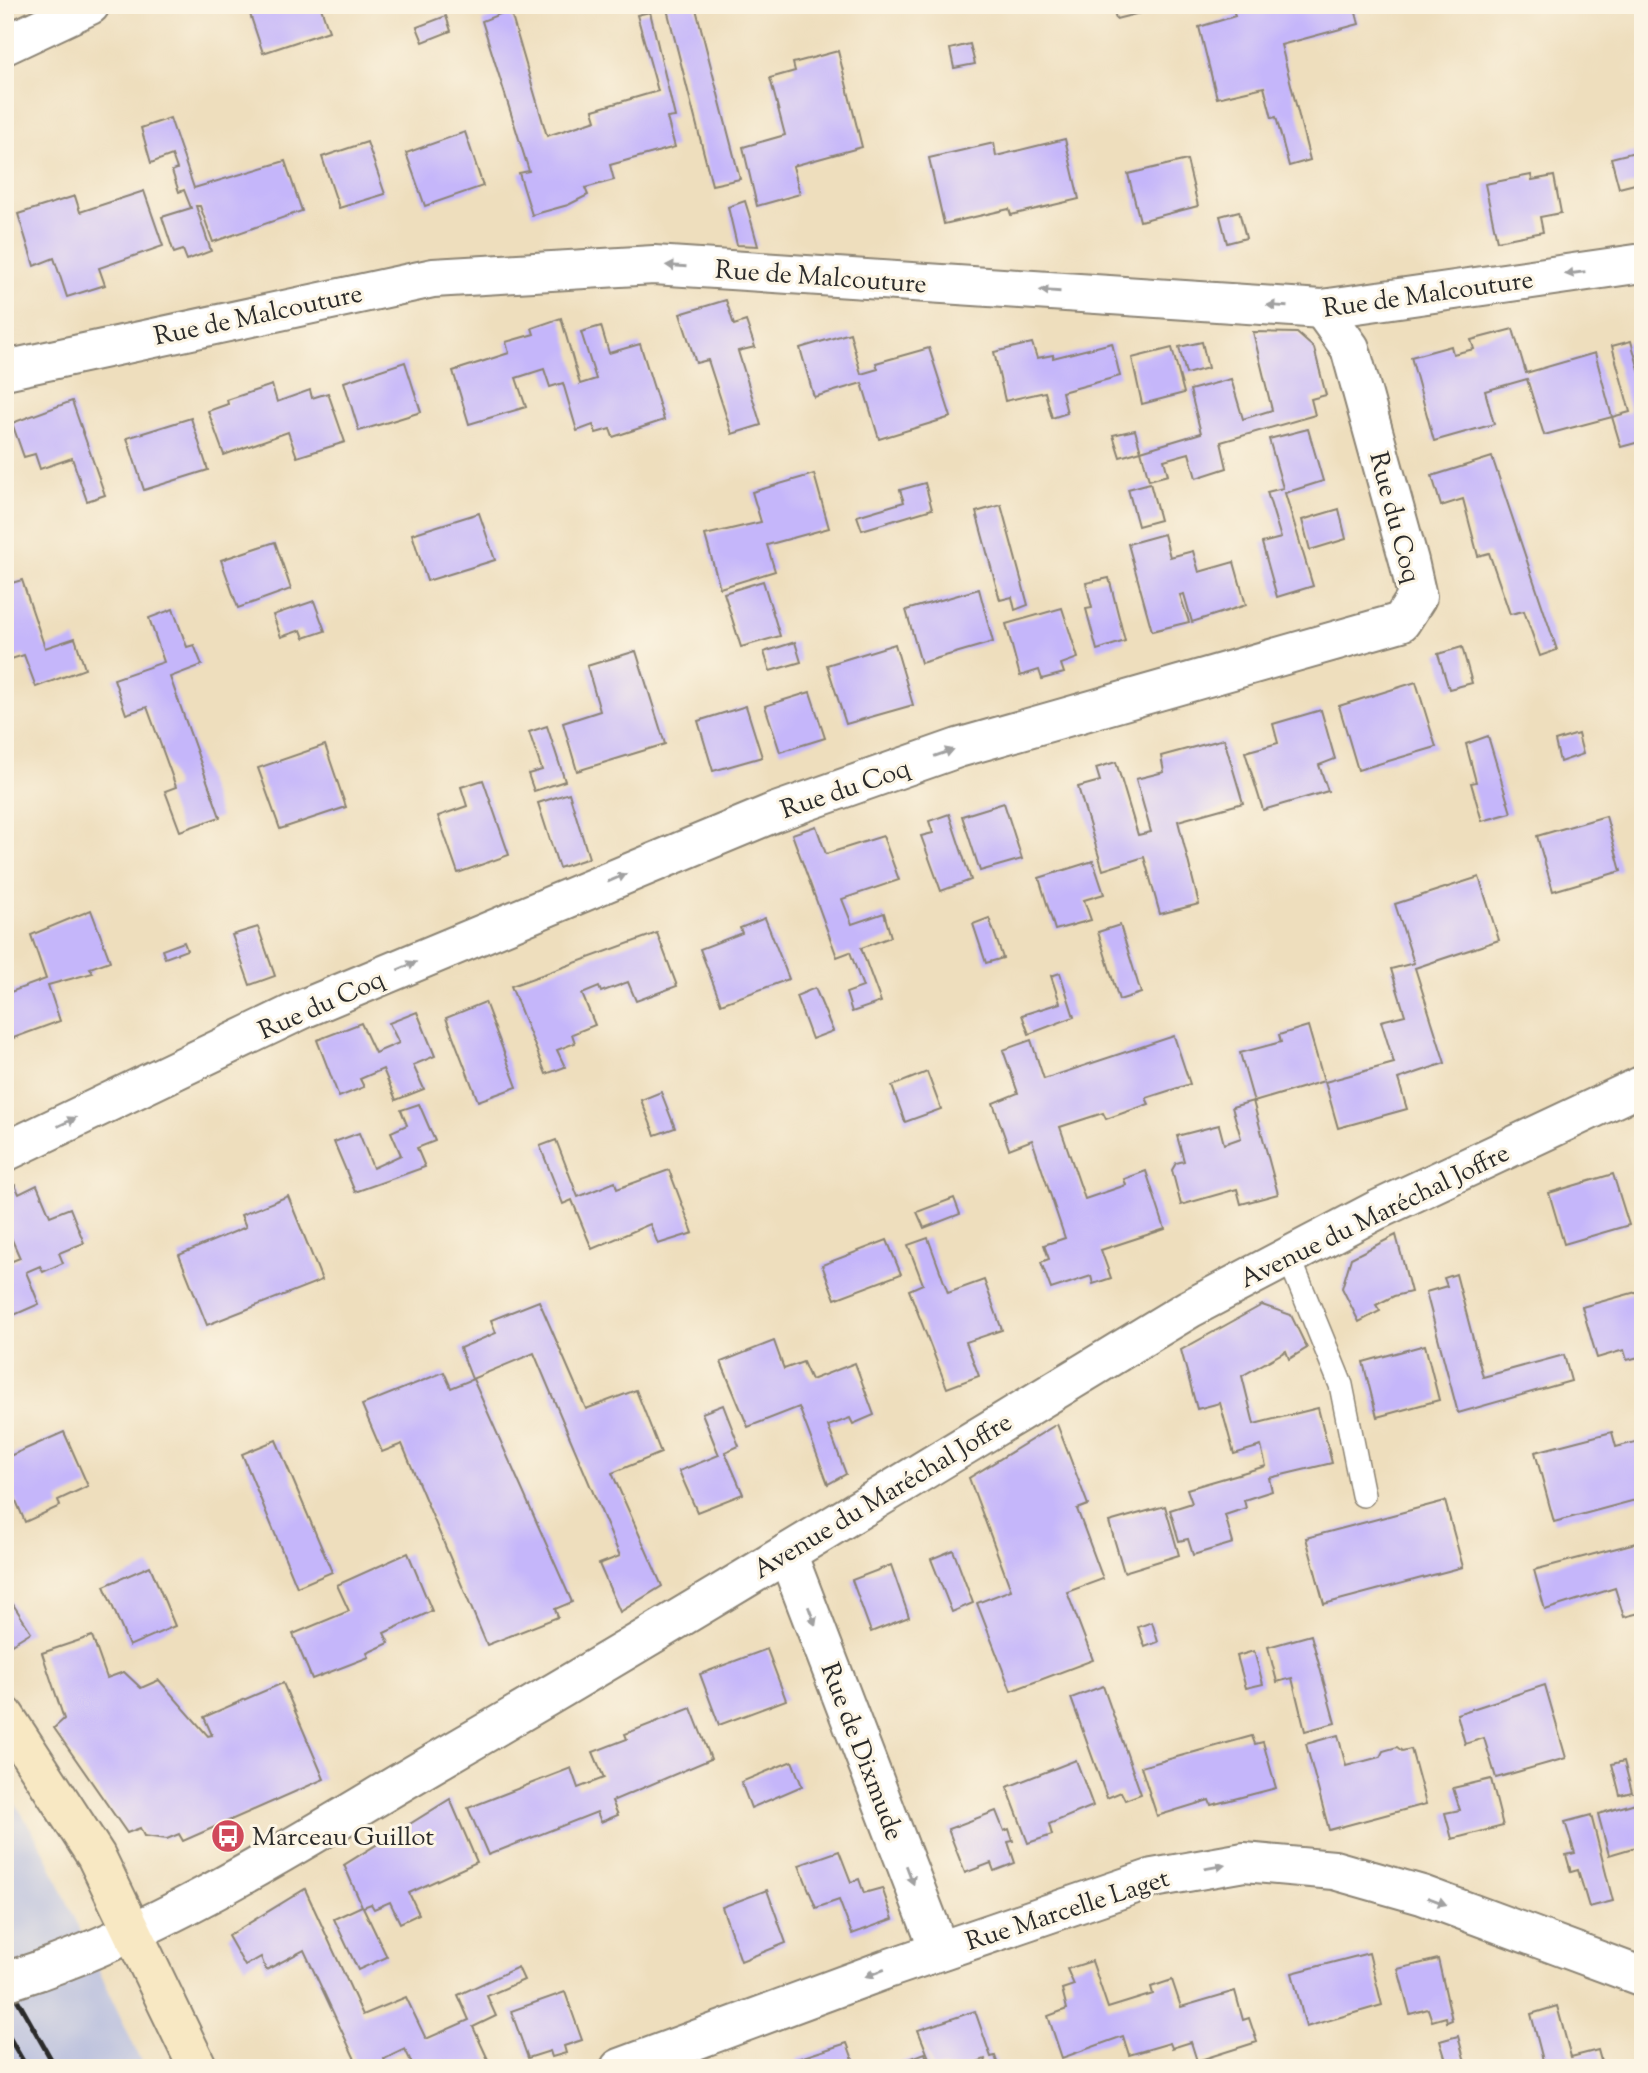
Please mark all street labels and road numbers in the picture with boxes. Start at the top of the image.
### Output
street label: Rue de Malcouture [714,253,928,304]
street label: Rue de Malcouture [1321,262,1536,329]
street label: Rue de Malcouture [151,276,366,357]
street label: Rue du Coq [1358,448,1429,588]
street label: Rue du Coq [776,751,916,830]
street label: Rue du Coq [253,962,391,1051]
street label: Avenue du Maréchal Joffre [1234,1136,1516,1299]
street label: Avenue du Maréchal Joffre [747,1405,1020,1589]
street label: Rue de Dixmude [810,1658,912,1846]
street label: Rue Marcelle Laget [961,1861,1174,1962]

